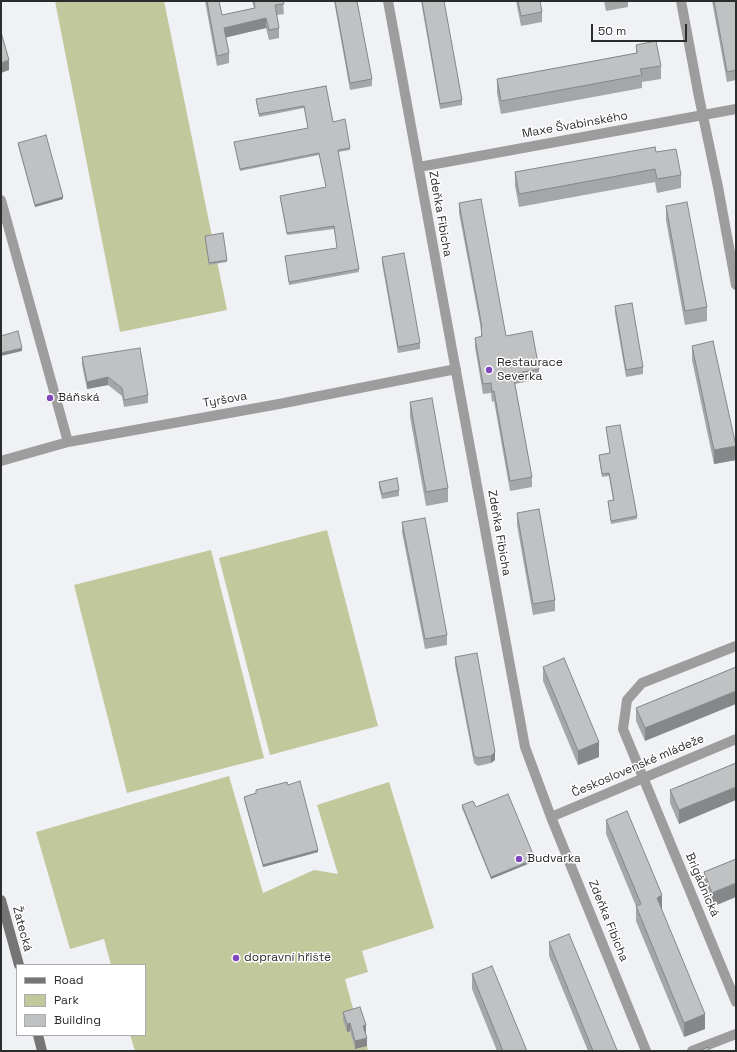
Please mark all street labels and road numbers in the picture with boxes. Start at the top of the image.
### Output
street label: Maxe Švabinského [521,109,629,141]
street label: Zdeňka Fibicha [425,170,455,258]
street label: Tyršova [202,389,248,411]
street label: Zdeňka Fibicha [484,489,514,577]
street label: Československé mládeže [570,732,706,800]
street label: Brigádnická [682,851,722,919]
street label: Zdeňka Fibicha [585,878,631,964]
street label: Žatecká [9,905,35,953]

